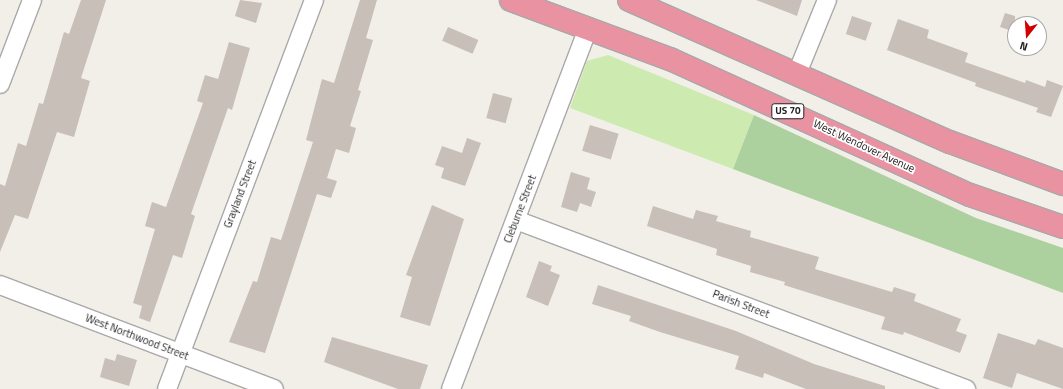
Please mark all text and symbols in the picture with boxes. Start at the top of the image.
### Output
north arrow [1007,16,1047,56]
text: N [1018,38,1030,55]
road number: US 70 [771,103,805,119]
street label: West Wendover Avenue [811,117,917,175]
street label: Grayland Street [221,158,259,230]
street label: Cleburne Street [501,173,539,245]
street label: Parish Street [711,287,771,321]
street label: West Northwood Street [83,311,191,363]

